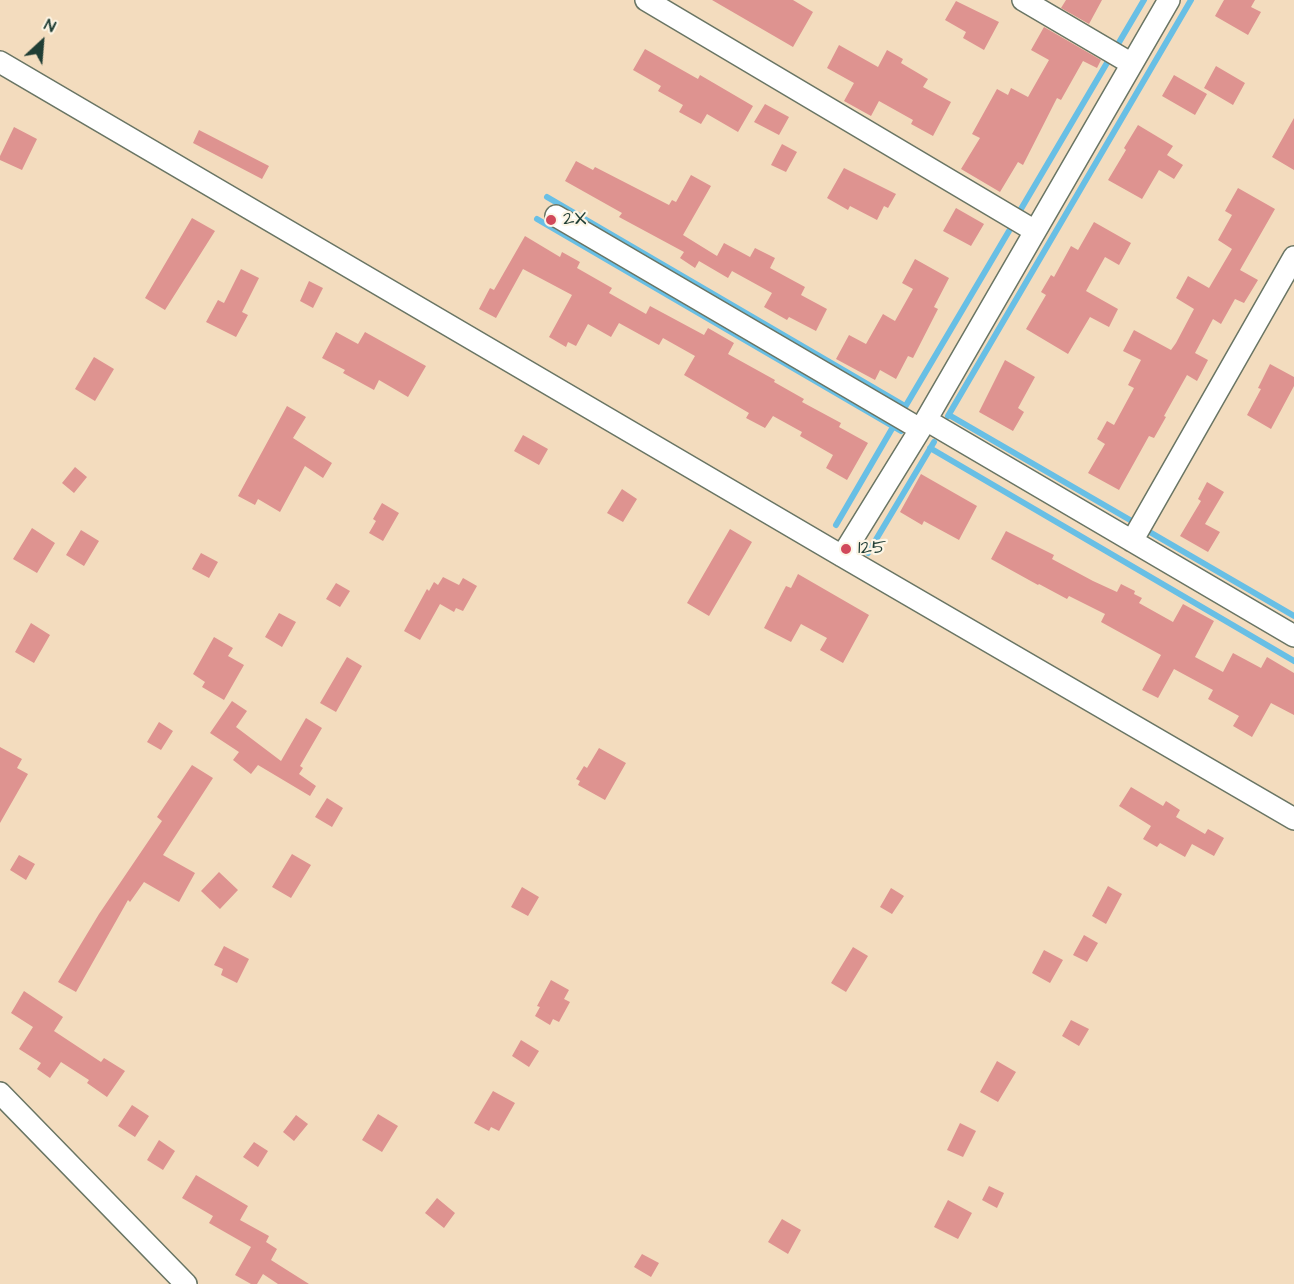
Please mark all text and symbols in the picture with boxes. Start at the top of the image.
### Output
north arrow [12,12,72,72]
text: N [41,14,59,38]
place label: 2X [563,208,586,232]
marker: 2X [544,213,558,227]
place label: 125 [858,537,886,561]
marker: 125 [839,542,853,556]

